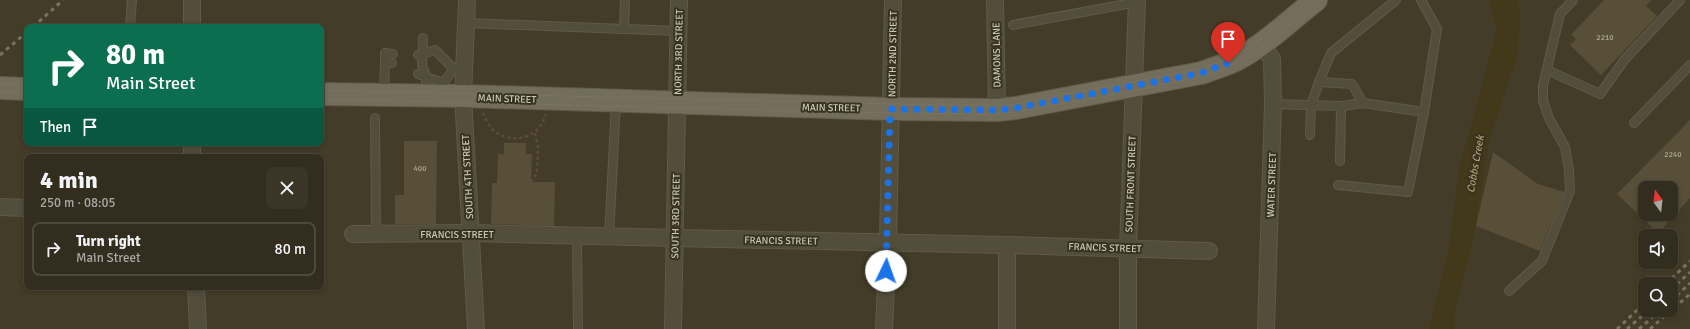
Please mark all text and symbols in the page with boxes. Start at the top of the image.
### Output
street label: NORTH 3RD STREET [672,9,686,95]
street label: NORTH 2ND STREET [886,11,900,97]
street label: DAMONS LANE [990,22,1004,88]
pin [1211,22,1245,63]
icon: arrive [1217,28,1239,50]
house number: 2210 [1596,32,1614,42]
text: 80 m [106,38,165,72]
icon: right [40,40,92,92]
text: Main Street [106,72,195,94]
street label: MAIN STREET [477,92,537,106]
street label: MAIN STREET [802,101,860,115]
icon: arrive [79,116,101,138]
text: Then [40,118,71,136]
water label: Cobbs Creek [1464,133,1487,194]
street label: SOUTH 4TH STREET [460,134,476,219]
street label: SOUTH FRONT STREET [1123,135,1139,233]
house number: 2240 [1664,149,1682,159]
street label: WATER STREET [1265,152,1279,218]
house number: 400 [414,163,426,173]
text: 4 min [40,165,98,195]
button: close [266,167,308,209]
street label: SOUTH 3RD STREET [669,173,683,259]
north arrow [1638,181,1678,221]
map controls [1638,181,1678,317]
text: 250 m · 08:05 [40,195,116,211]
street label: FRANCIS STREET [420,229,494,241]
button: sound [1638,229,1678,269]
text: Turn right [76,232,141,250]
street label: FRANCIS STREET [744,234,818,248]
icon: right [42,238,64,260]
text: 80 m [275,240,306,258]
street label: FRANCIS STREET [1068,241,1142,255]
text: Main Street [76,250,140,266]
position arrow [865,250,907,292]
button: search [1638,277,1678,317]

